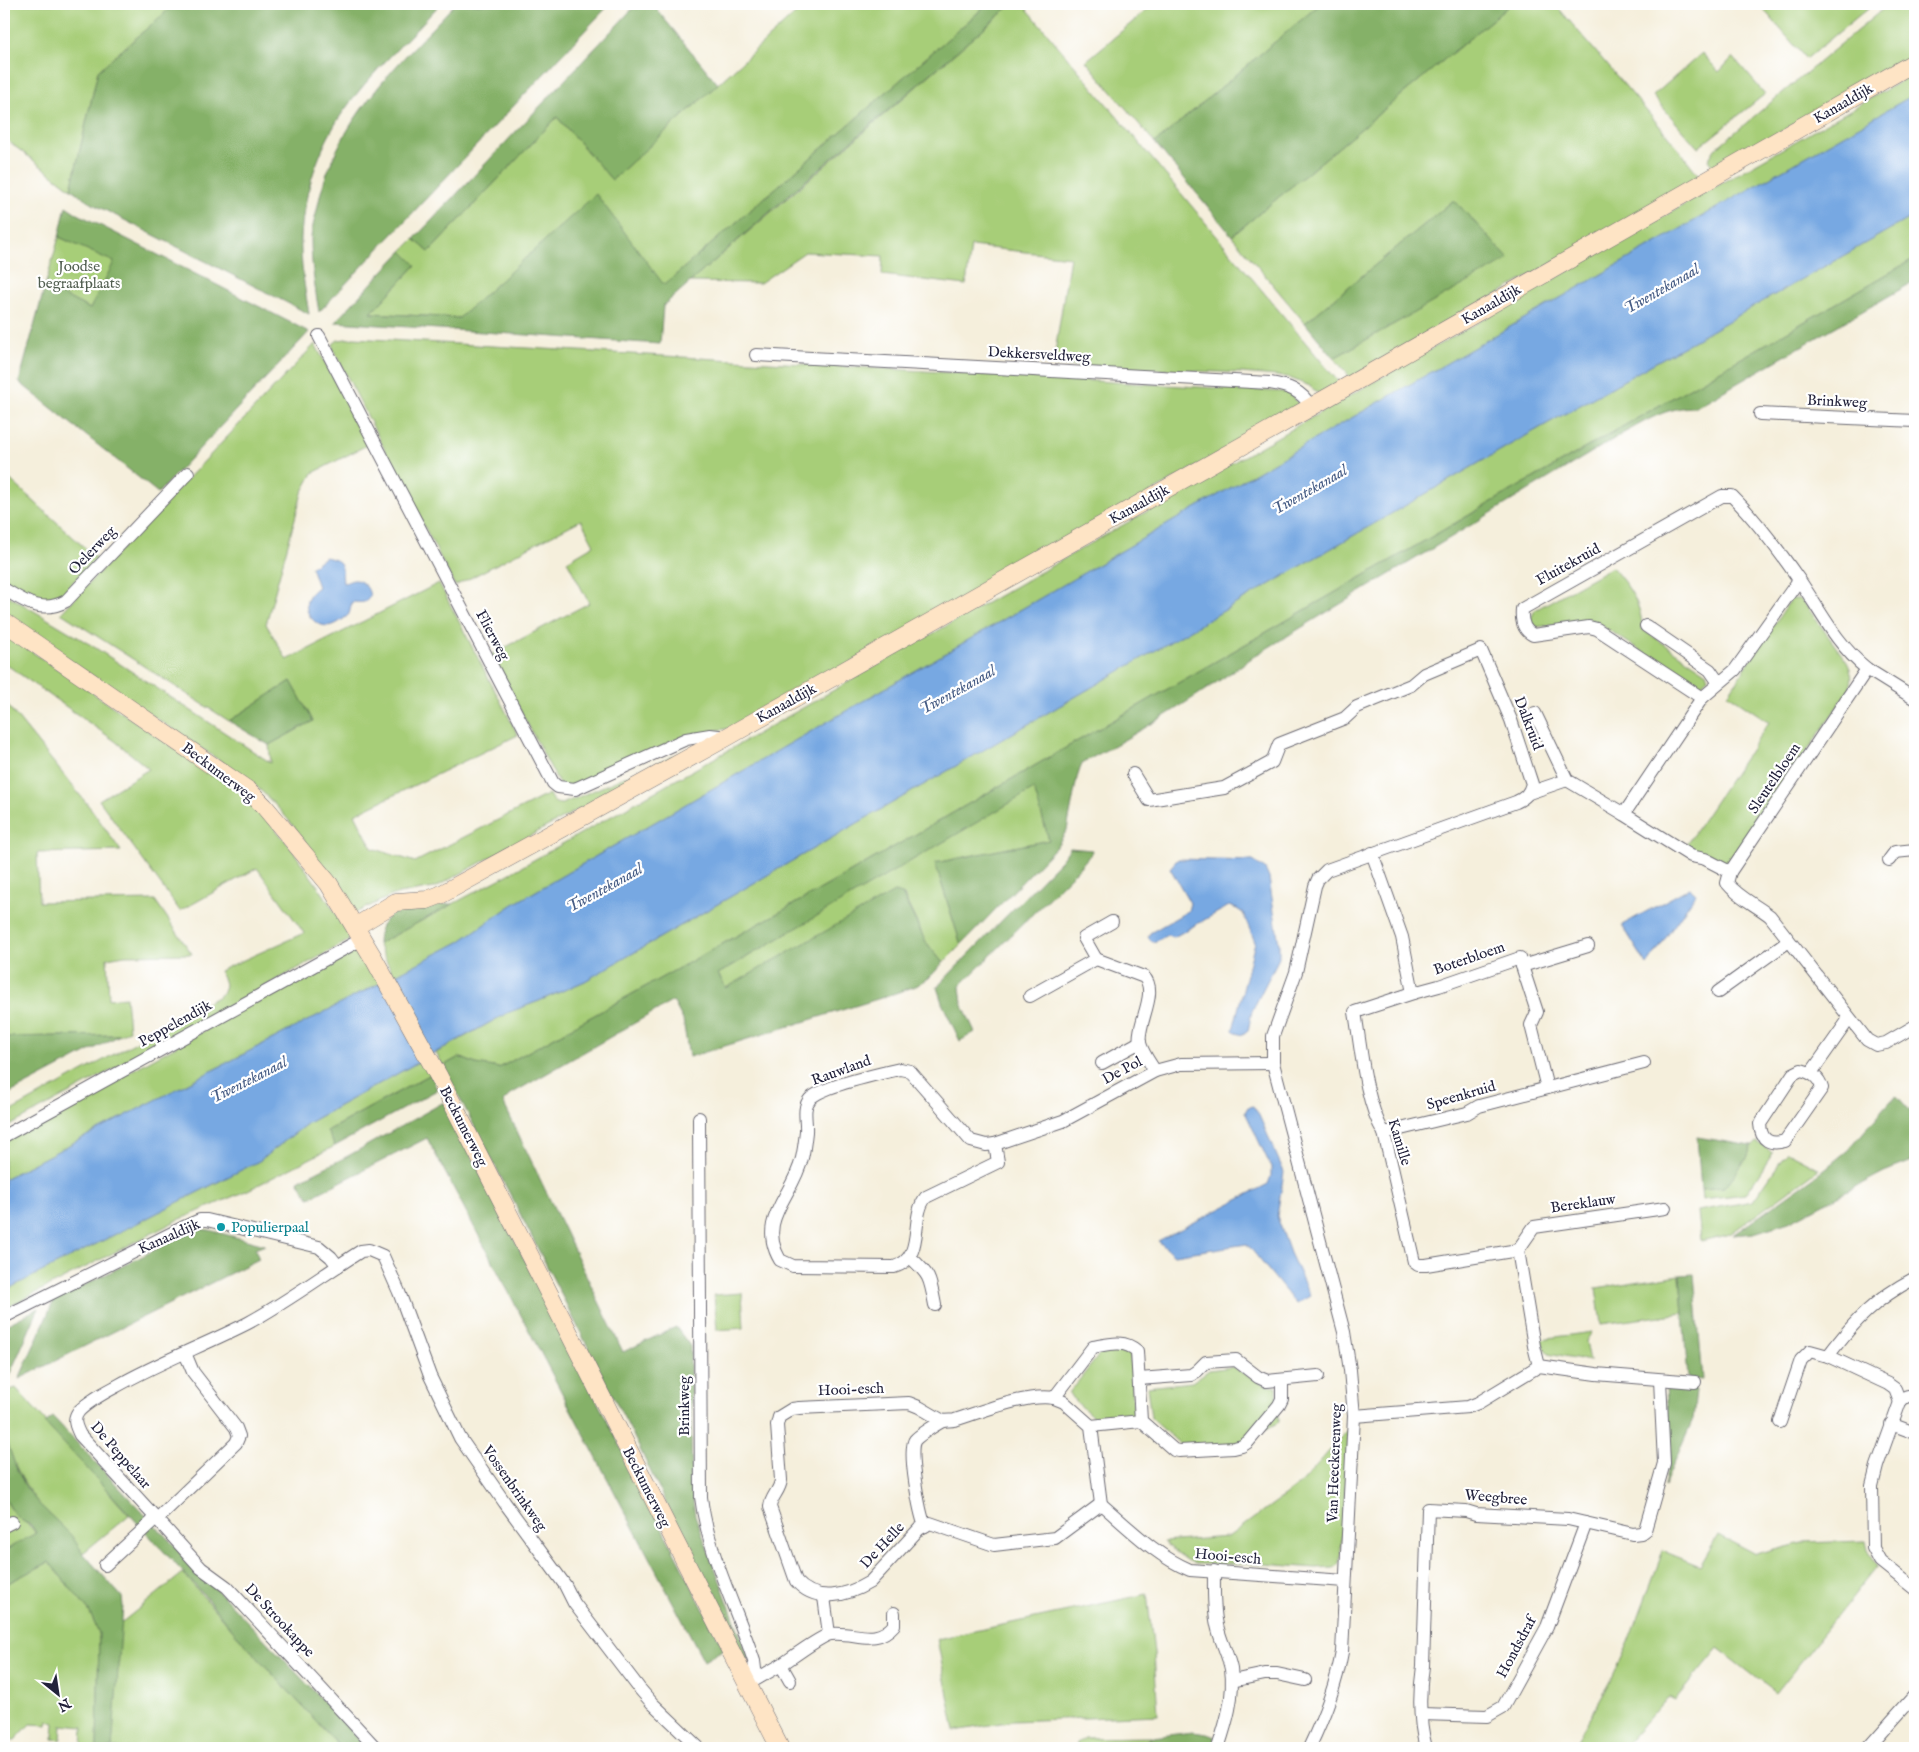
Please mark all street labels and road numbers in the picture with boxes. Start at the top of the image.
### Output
street label: Kanaaldijk [1810,78,1877,128]
street label: Kanaaldijk [1458,279,1525,329]
street label: Dekkersveldweg [987,342,1092,367]
street label: Brinkweg [1806,390,1868,413]
street label: Kanaaldijk [1106,480,1174,529]
street label: Oelerweg [64,521,121,579]
street label: Fluitekruid [1533,539,1605,590]
street label: Flierweg [471,607,514,665]
street label: Kanaaldijk [753,679,821,728]
street label: Dalkruid [1510,694,1548,754]
street label: Beckumerweg [178,738,260,807]
street label: Sleutelbloem [1744,739,1805,817]
street label: Boterbloem [1431,937,1508,980]
street label: Peppelendijk [135,995,216,1051]
street label: Rauwland [809,1051,874,1090]
street label: De Pol [1099,1052,1146,1089]
street label: Speenkruid [1424,1076,1499,1114]
street label: Beckumerweg [435,1083,492,1170]
street label: Kamille [1383,1116,1416,1168]
street label: Bereklauw [1549,1189,1618,1217]
street label: Kanaaldijk [135,1214,204,1259]
street label: Brinkweg [675,1375,694,1436]
street label: Hooi-esch [818,1379,884,1400]
street label: Van Heeckerenweg [1323,1402,1346,1524]
street label: De Peppelaar [86,1418,155,1493]
street label: Vossenbrinkweg [477,1441,552,1536]
street label: Beckumerweg [618,1444,675,1531]
street label: Weegbree [1464,1485,1528,1510]
street label: De Helle [856,1518,909,1573]
street label: Hooi-esch [1194,1544,1262,1569]
street label: De Strookappe [241,1579,319,1661]
street label: Hondsdraf [1492,1611,1542,1681]

